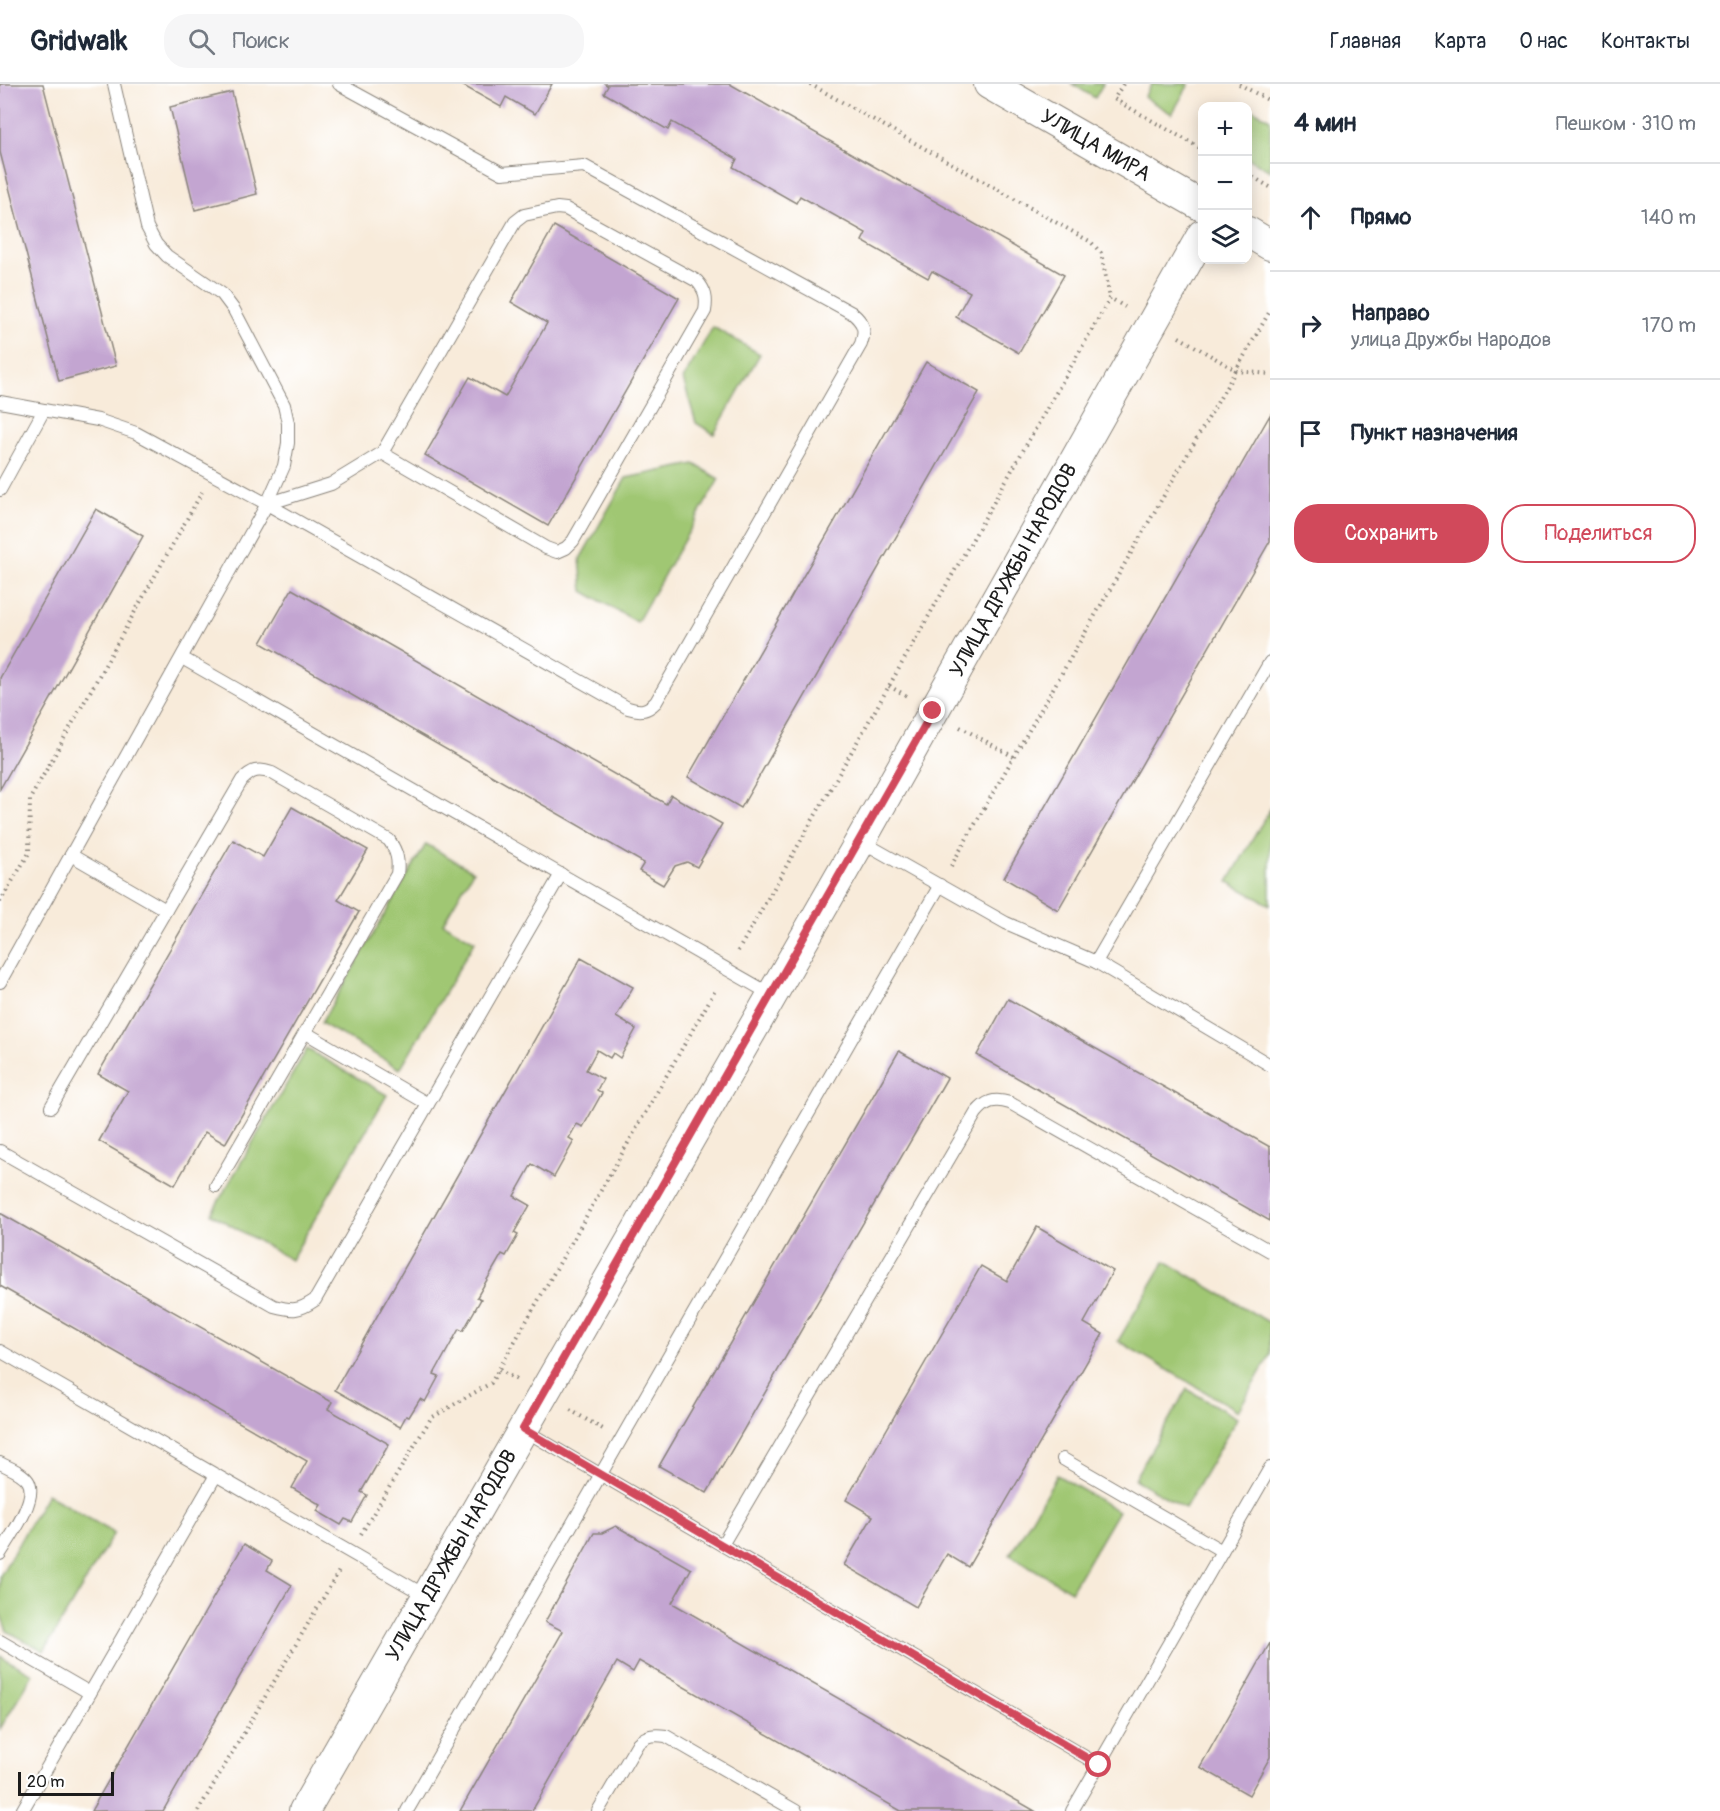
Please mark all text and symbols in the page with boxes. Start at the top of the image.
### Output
search box [164,14,584,68]
text: Gridwalk [30,24,128,59]
icon: search [185,25,218,58]
text: Поиск [233,27,290,55]
text: Главная [1330,28,1401,55]
text: Карта [1434,28,1486,55]
text: О нас [1519,28,1568,55]
text: Контакты [1601,28,1690,55]
map controls [1198,102,1252,264]
button: + [1198,102,1252,156]
street label: УЛИЦА МИРА [1036,103,1156,188]
text: 4 мин [1294,107,1356,139]
text: Пешком · 310 m [1556,111,1696,136]
button: − [1198,156,1252,210]
icon: ahead [1294,201,1327,234]
text: Прямо [1351,203,1411,231]
text: 140 m [1641,205,1696,230]
button: layers [1198,210,1252,264]
text: Направо [1351,299,1430,327]
icon: right [1294,309,1327,342]
text: 170 m [1642,313,1696,338]
text: улица Дружбы Народов [1351,327,1551,352]
icon: arrive [1294,417,1327,450]
text: Пункт назначения [1351,419,1518,447]
street label: УЛИЦА ДРУЖБЫ НАРОДОВ [943,459,1083,682]
button: Сохранить [1294,504,1489,563]
button: Поделиться [1501,504,1696,563]
route end [919,697,945,723]
street label: УЛИЦА ДРУЖБЫ НАРОДОВ [380,1445,523,1666]
route start [1085,1751,1111,1777]
scale bar [18,1769,114,1796]
text: 20 m [27,1772,65,1792]

